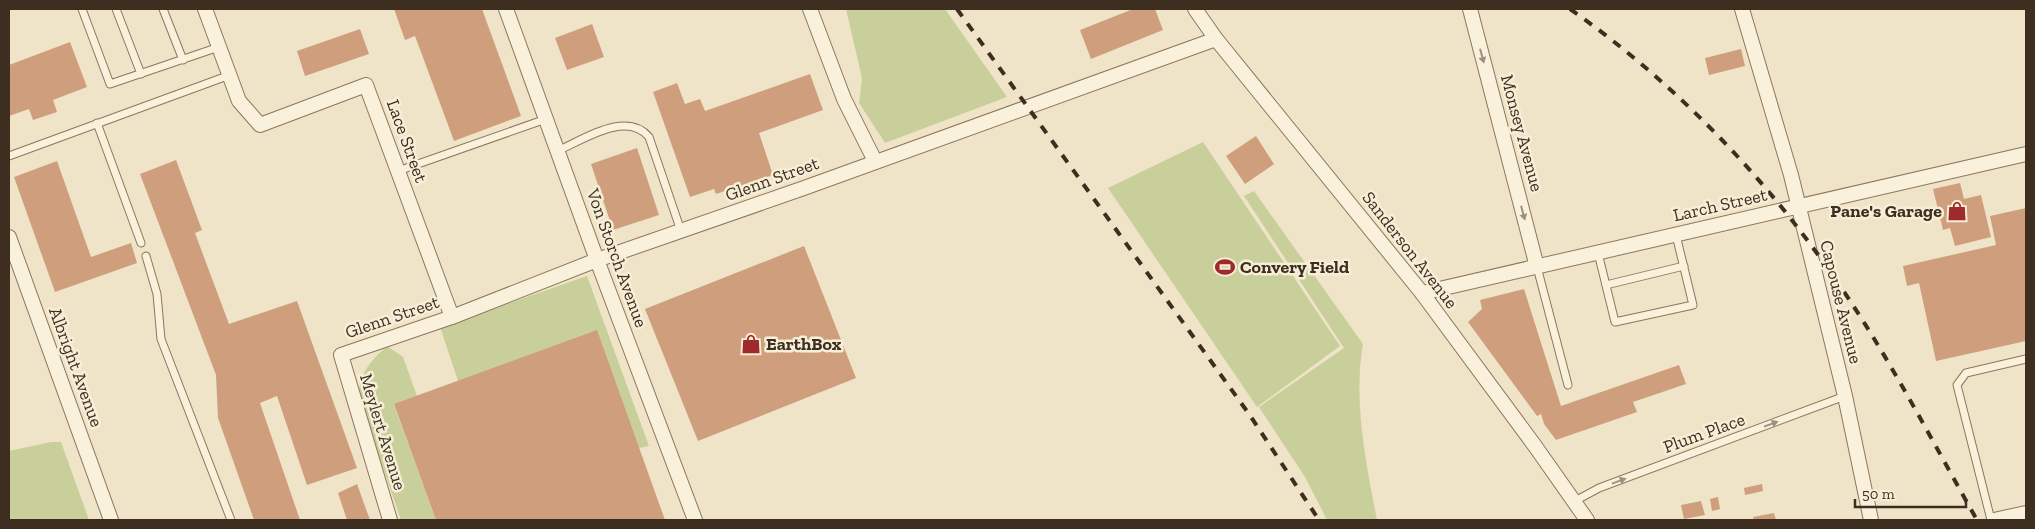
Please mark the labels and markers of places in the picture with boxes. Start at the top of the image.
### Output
place label: Pane's Garage [1830,200,1942,222]
shop icon: Pane's Garage [1946,200,1968,222]
sports icon: Convery Field [1214,256,1236,278]
place label: Convery Field [1240,256,1350,278]
shop icon: EarthBox [740,333,762,355]
place label: EarthBox [766,333,842,355]

